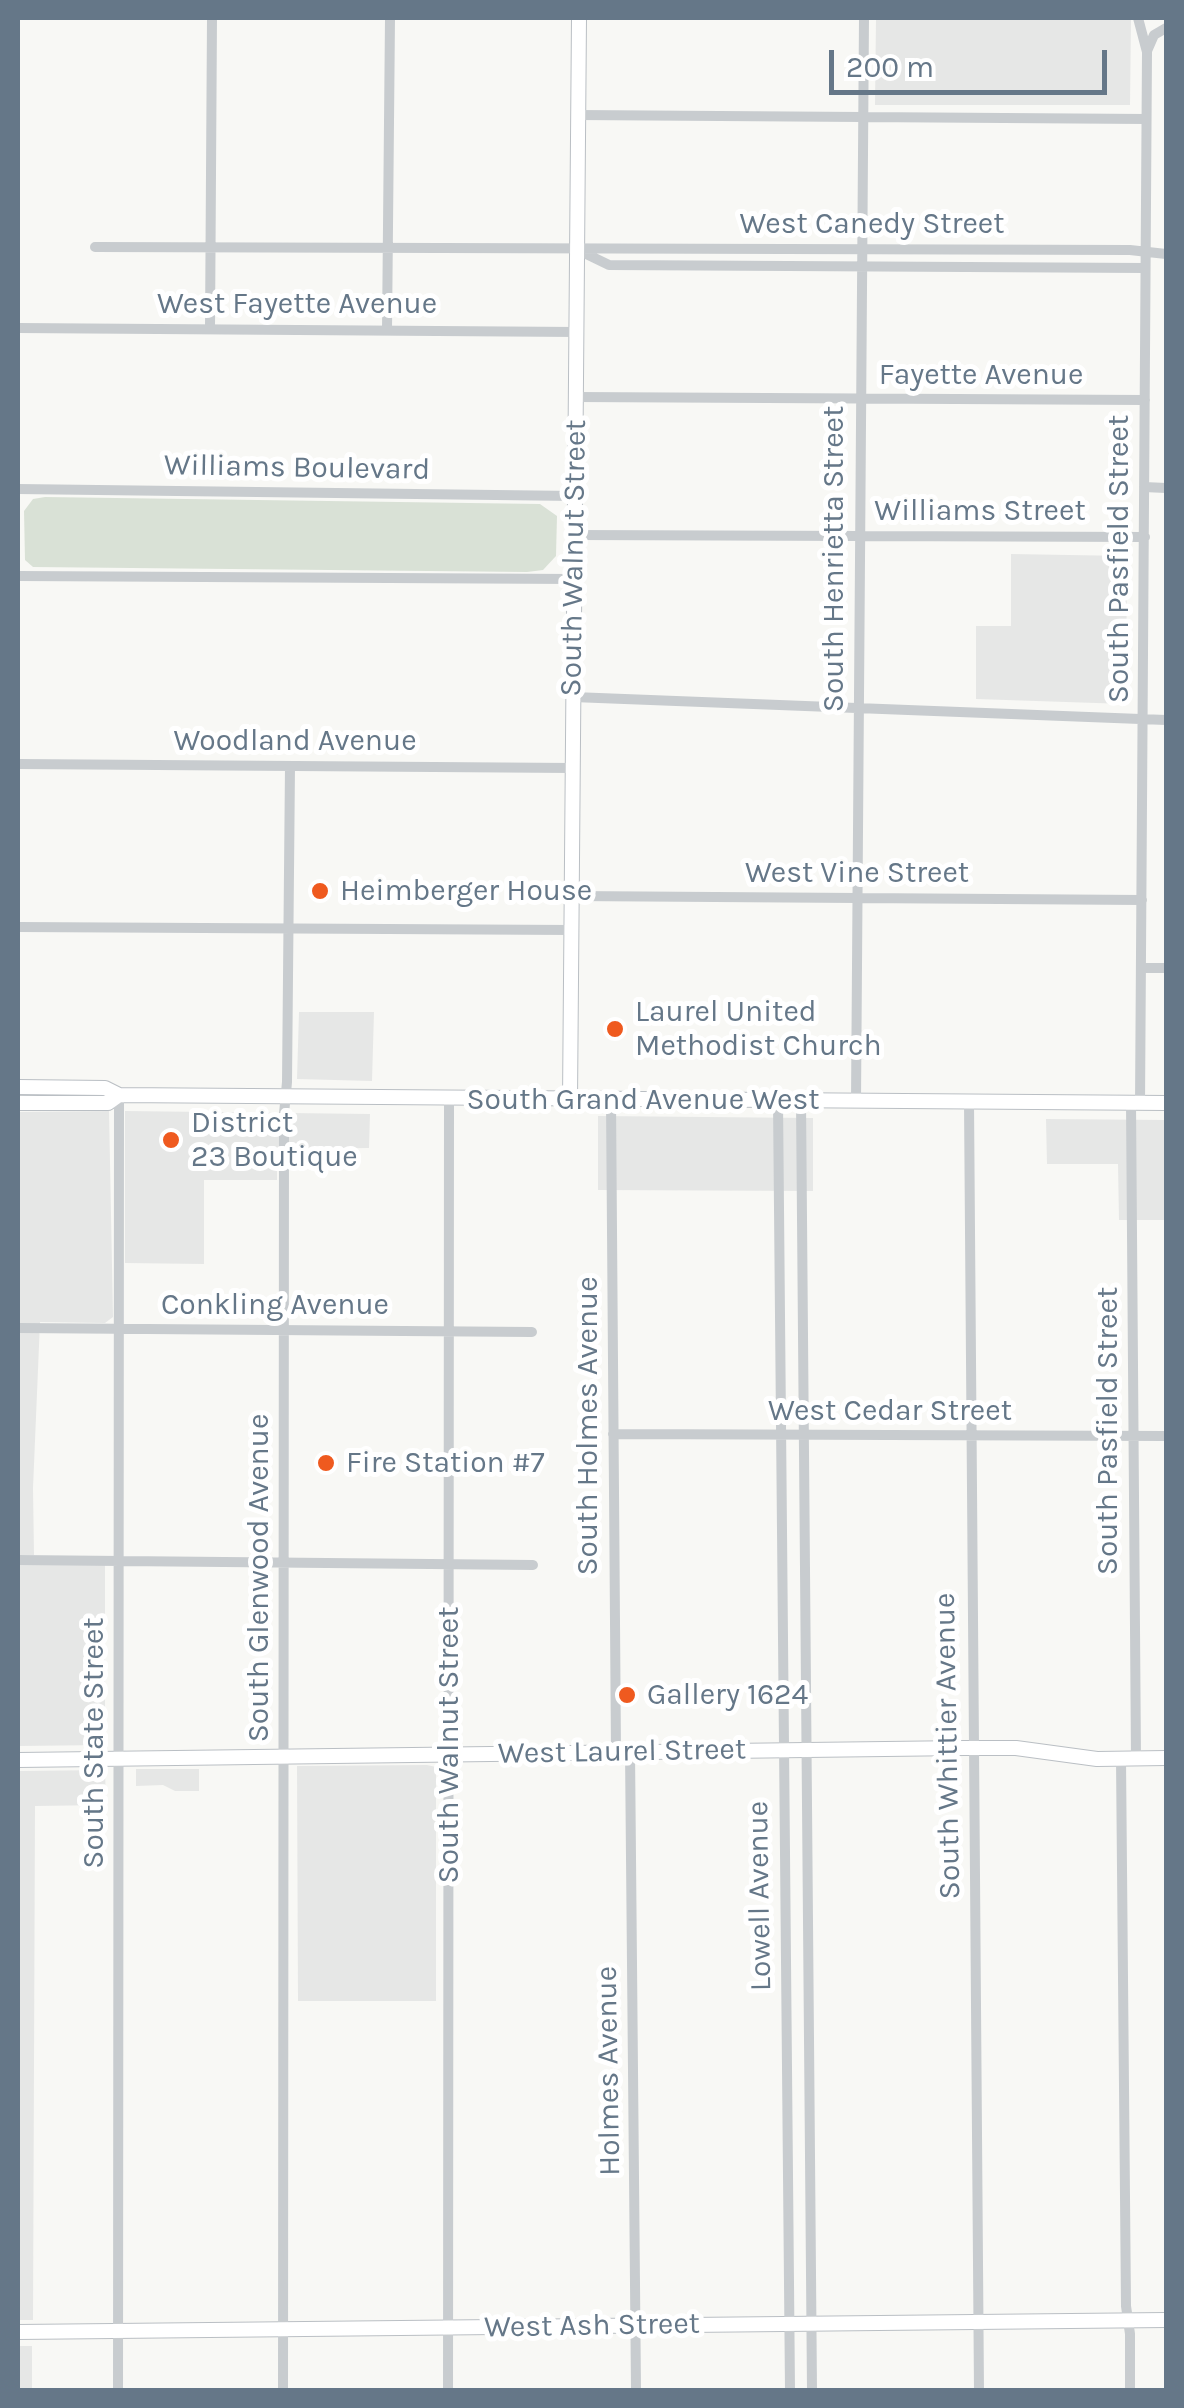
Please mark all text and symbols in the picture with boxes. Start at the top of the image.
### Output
scale bar [834,30,1112,92]
text: 200 m [846,49,934,85]
street label: West Canedy Street [739,206,1005,242]
street label: West Fayette Avenue [157,286,437,322]
street label: Fayette Avenue [879,357,1083,393]
street label: South Henrietta Street [816,406,852,712]
street label: South Pasfield Street [1101,415,1137,703]
street label: South Walnut Street [554,419,594,697]
street label: Williams Boulevard [164,448,430,488]
street label: Williams Street [874,493,1086,529]
street label: Woodland Avenue [173,723,417,759]
street label: West Vine Street [745,855,969,891]
place label: Heimberger House [340,873,592,909]
marker: Heimberger House [309,880,331,902]
place label: Laurel United Methodist Church [635,994,882,1064]
marker: Laurel United Methodist Church [604,1018,626,1040]
street label: South Grand Avenue West [466,1082,820,1118]
place label: District 23 Boutique [191,1105,358,1176]
marker: District 23 Boutique [160,1129,182,1151]
street label: South Holmes Avenue [570,1276,606,1576]
street label: Conkling Avenue [161,1287,389,1323]
street label: South Pasfield Street [1090,1287,1126,1575]
street label: West Cedar Street [768,1393,1012,1429]
street label: South Glenwood Avenue [241,1414,277,1742]
place label: Fire Station #7 [346,1445,545,1481]
marker: Fire Station #7 [315,1452,337,1474]
street label: South Whittier Avenue [927,1592,969,1900]
street label: South Walnut Street [431,1606,467,1884]
street label: South State Street [76,1617,112,1869]
place label: Gallery 1624 [647,1677,808,1713]
marker: Gallery 1624 [616,1684,638,1706]
street label: West Laurel Street [498,1732,746,1772]
street label: Lowell Avenue [740,1801,780,1991]
street label: Holmes Avenue [589,1966,629,2176]
street label: West Ash Street [484,2306,700,2346]

